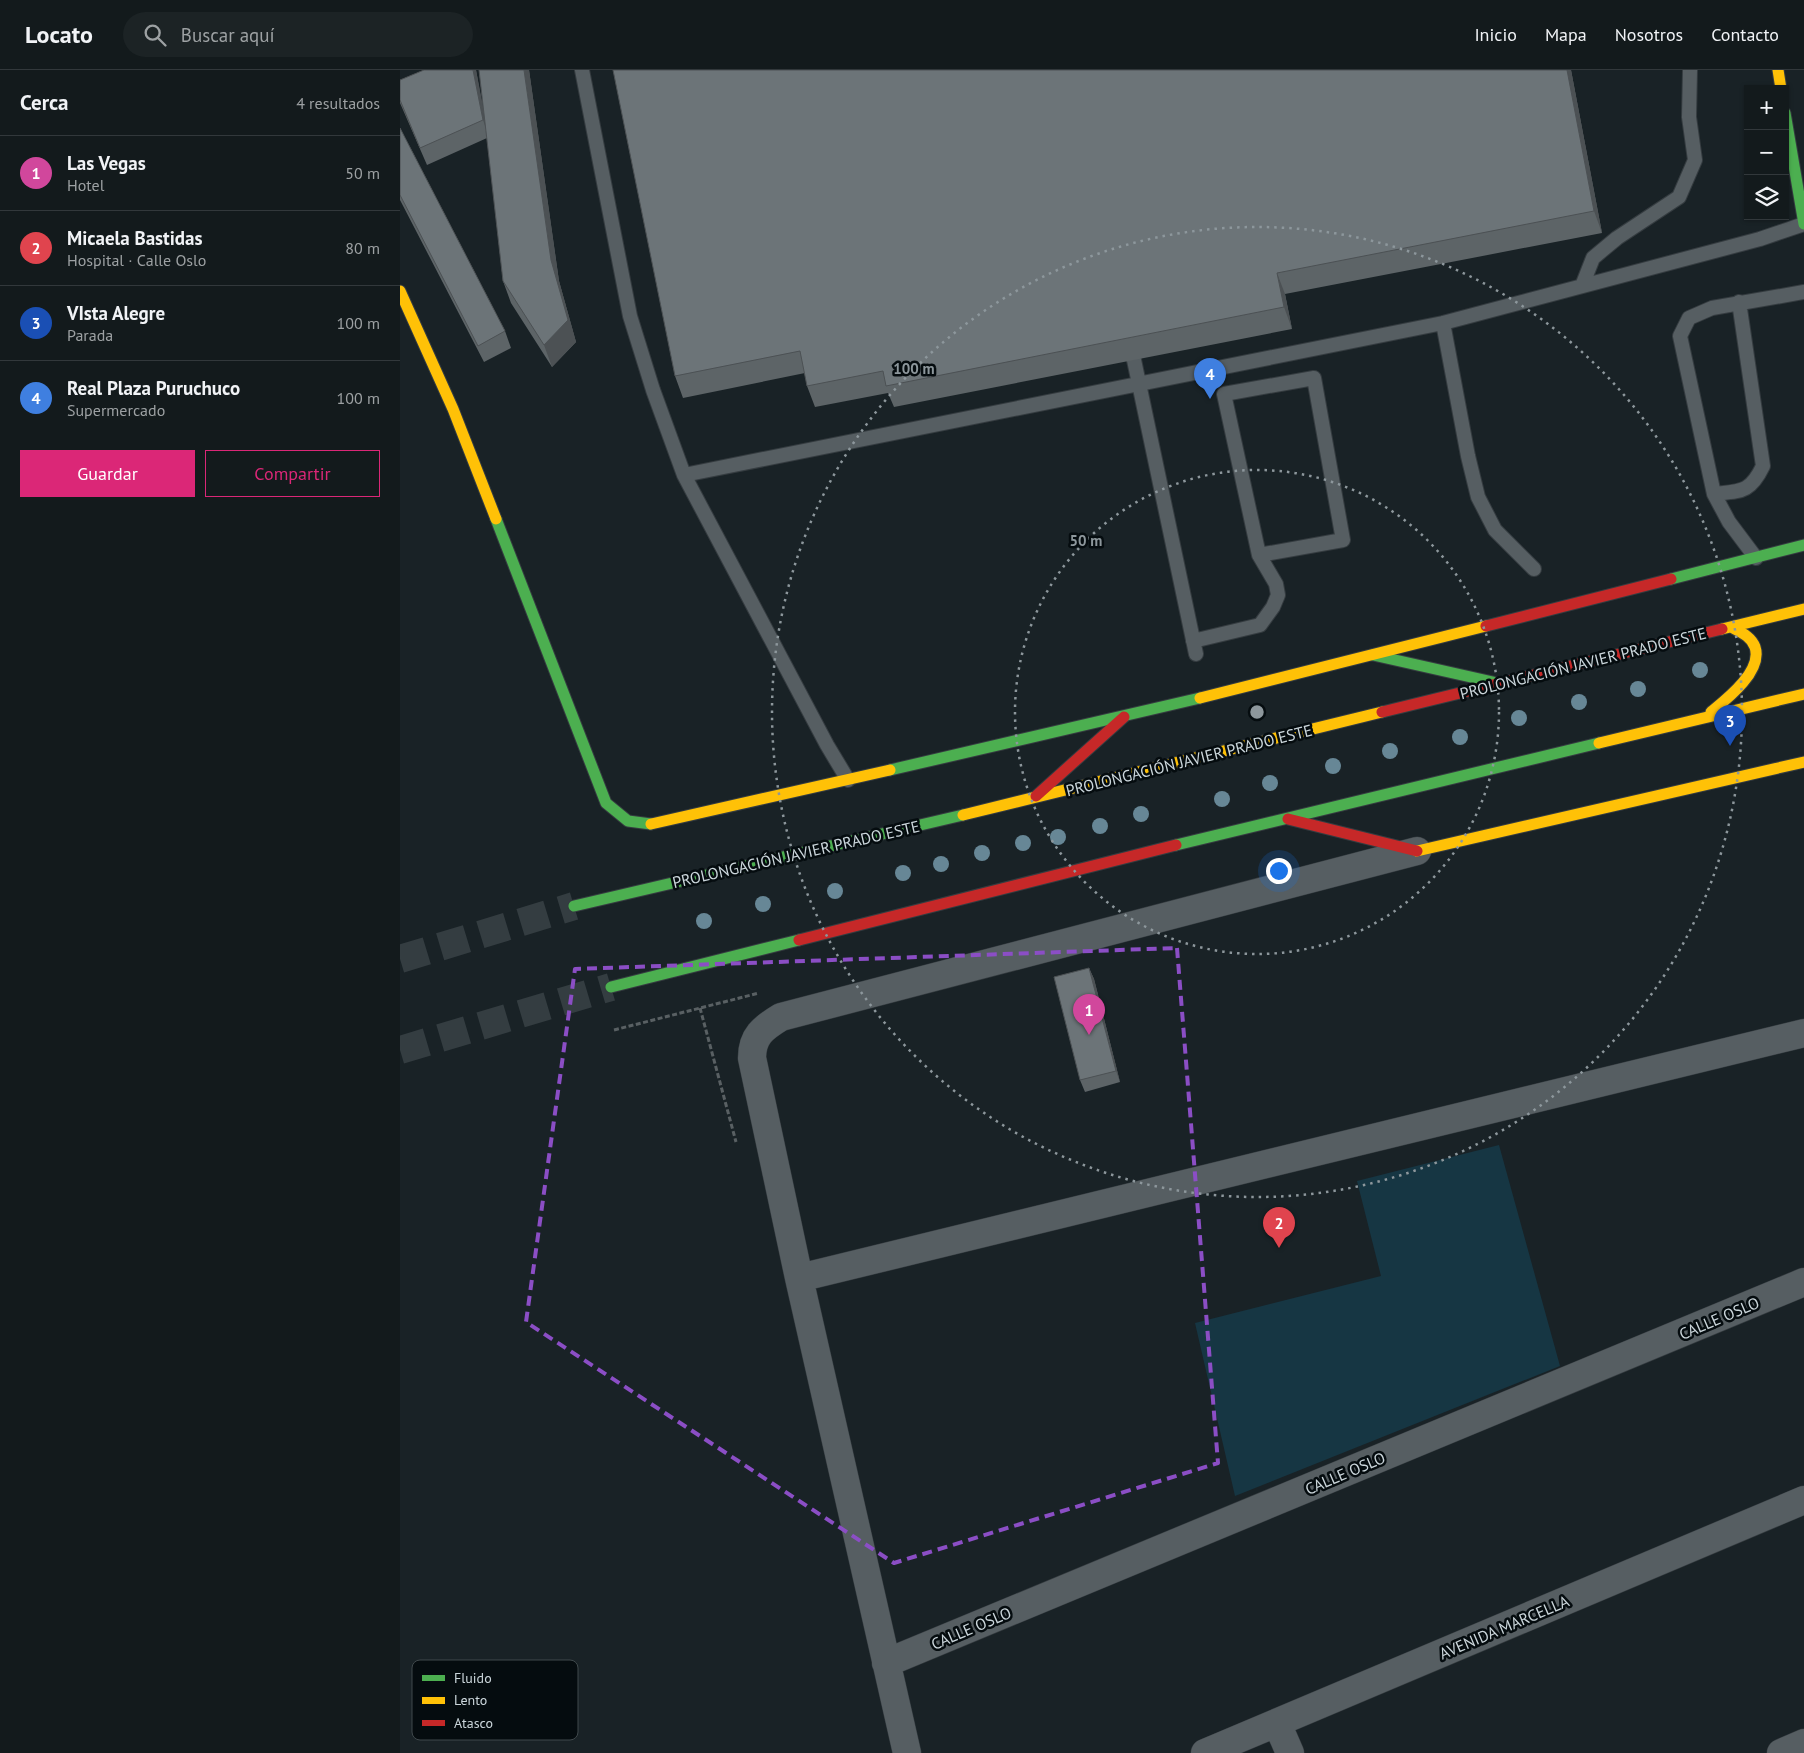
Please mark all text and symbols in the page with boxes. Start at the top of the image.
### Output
search box [123,12,473,57]
text: Locato [25,19,93,50]
icon: search [141,21,169,49]
text: Buscar aquí [181,23,275,47]
text: Inicio [1474,23,1517,46]
text: Mapa [1545,23,1587,46]
text: Nosotros [1615,23,1683,46]
text: Contacto [1711,23,1779,46]
map controls [1744,85,1789,220]
button: + [1744,85,1789,130]
text: Cerca [20,89,69,116]
text: 4 resultados [296,93,380,113]
button: − [1744,130,1789,175]
text: Las Vegas [67,151,146,175]
text: 1 [31,163,41,183]
text: 50 m [345,163,380,183]
text: Hotel [67,175,104,195]
button: layers [1744,175,1789,220]
text: Micaela Bastidas [67,226,203,250]
text: 2 [31,238,41,258]
text: 80 m [345,238,380,258]
text: Hospital · Calle Oslo [67,250,206,270]
text: VIsta Alegre [67,301,165,325]
text: 3 [31,313,41,333]
text: 100 m [337,313,380,333]
text: Parada [67,325,113,345]
pin: 4 [1194,358,1226,399]
text: 100 m [893,359,935,378]
text: Real Plaza Puruchuco [67,376,240,400]
text: 4 [31,388,41,408]
text: 100 m [337,388,380,408]
text: Supermercado [67,400,165,420]
button: Guardar [20,450,195,497]
button: Compartir [205,450,380,497]
text: 50 m [1070,531,1102,550]
street label: PROLONGACIÓN JAVIER PRADO ESTE [1458,623,1708,703]
centre of rings [1248,703,1266,721]
pin: 3 [1714,705,1746,746]
street label: PROLONGACIÓN JAVIER PRADO ESTE [1064,720,1314,800]
street label: PROLONGACIÓN JAVIER PRADO ESTE [670,816,922,892]
your location [1266,858,1292,884]
pin: 1 [1073,994,1105,1035]
pin: 2 [1263,1207,1295,1248]
street label: CALLE OSLO [1676,1292,1762,1344]
street label: CALLE OSLO [1302,1447,1388,1499]
street label: AVENIDA MARCELLA [1436,1590,1573,1663]
street label: CALLE OSLO [928,1602,1014,1654]
legend [412,1660,578,1740]
text: Fluido [454,1669,492,1687]
text: Lento [454,1691,487,1709]
text: Atasco [454,1714,493,1732]

